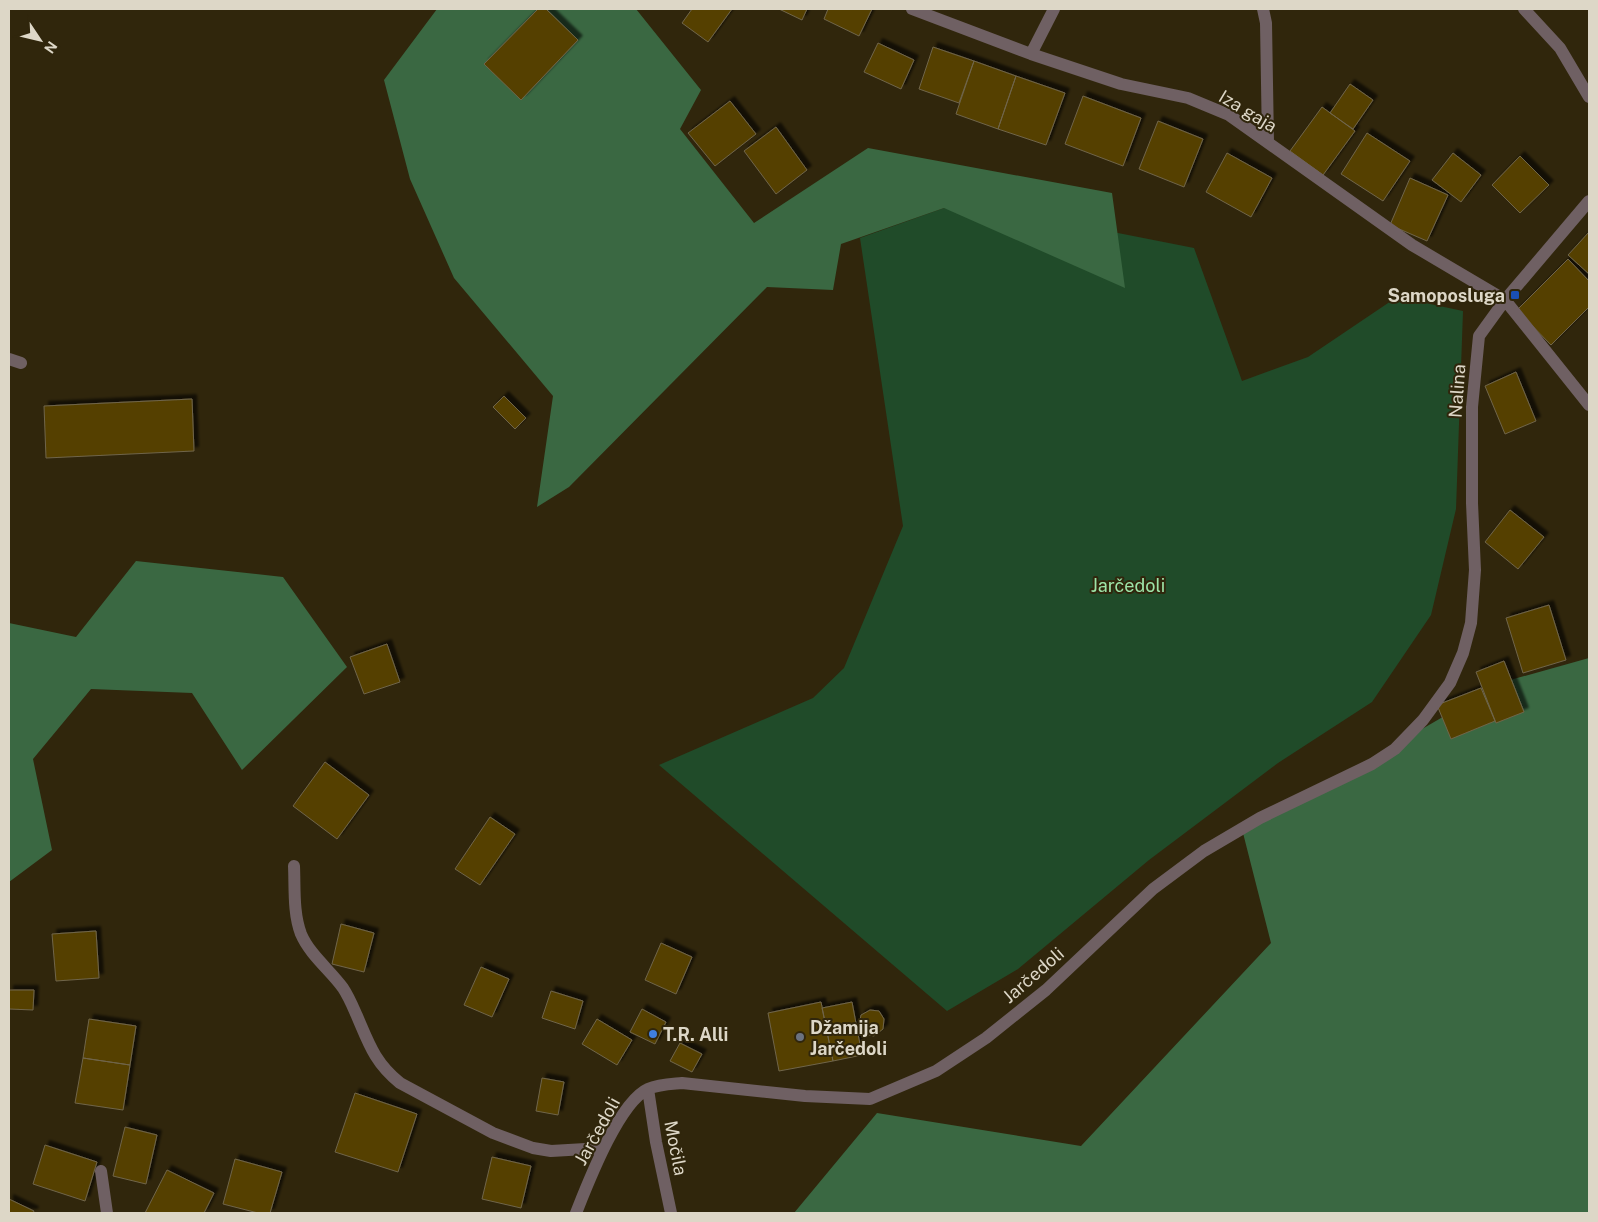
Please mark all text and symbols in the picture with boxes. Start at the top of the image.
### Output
north arrow [15,15,65,65]
text: N [41,38,60,57]
street label: Iza gaja [1215,86,1281,136]
place label: Samoposluga [1388,285,1505,306]
marker: Samoposluga [1509,289,1521,301]
street label: Nalina [1445,363,1469,419]
park label: Jarčedoli [1091,575,1165,596]
street label: Jarčedoli [998,943,1068,1007]
place label: Džamija Jarčedoli [810,1017,887,1059]
place label: T.R. Alli [663,1024,728,1045]
marker: T.R. Alli [647,1028,659,1040]
marker: Džamija Jarčedoli [794,1031,806,1043]
street label: Jarčedoli [570,1093,624,1169]
street label: Močila [660,1119,692,1177]

